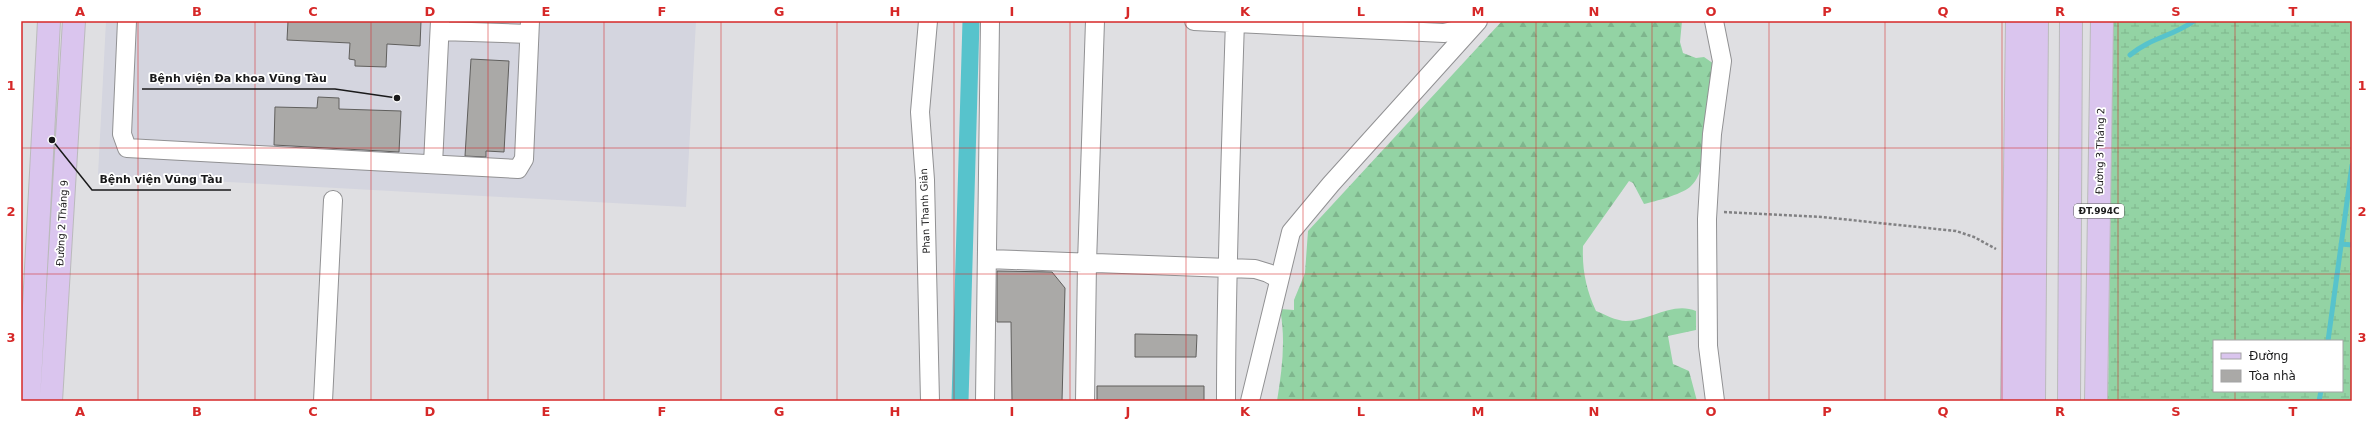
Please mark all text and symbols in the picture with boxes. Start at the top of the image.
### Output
text: A [75,4,85,19]
text: B [192,4,202,19]
text: C [308,4,318,19]
text: D [425,4,436,19]
text: E [542,4,550,19]
text: F [658,4,666,19]
text: G [774,4,784,19]
text: H [890,4,900,19]
text: I [1010,4,1014,19]
text: J [1125,4,1130,19]
text: K [1240,4,1251,19]
text: L [1357,4,1365,19]
text: M [1472,4,1484,19]
text: N [1589,4,1599,19]
text: O [1705,4,1717,19]
text: P [1822,4,1832,19]
text: Q [1937,4,1949,19]
text: R [2055,4,2065,19]
text: S [2171,4,2181,19]
text: T [2289,4,2298,19]
callout: Bệnh viện Đa khoa Vũng Tàu [142,66,335,89]
text: Bệnh viện Đa khoa Vũng Tàu [149,72,327,85]
text: 1 [6,78,16,93]
text: 1 [2357,78,2367,93]
street label: Đường 3 Tháng 2 [2094,108,2106,194]
callout: Bệnh viện Vũng Tàu [92,167,231,190]
street label: Phan Thanh Giản [918,168,932,254]
text: Bệnh viện Vũng Tàu [99,173,223,186]
street label: Đường 2 Tháng 9 [54,180,70,266]
text: 2 [6,204,16,219]
road number: ĐT.994C [2074,204,2124,218]
text: 2 [2357,204,2367,219]
text: 3 [6,330,16,345]
text: 3 [2357,330,2367,345]
legend [2213,340,2343,392]
text: Đường [2249,349,2288,363]
text: Tòa nhà [2248,369,2296,383]
text: A [75,404,85,419]
text: B [192,404,202,419]
text: C [308,404,318,419]
text: D [425,404,436,419]
text: E [542,404,550,419]
text: F [658,404,666,419]
text: G [774,404,784,419]
text: H [890,404,900,419]
text: I [1010,404,1014,419]
text: J [1125,404,1130,419]
text: K [1240,404,1251,419]
text: L [1357,404,1365,419]
text: M [1472,404,1484,419]
text: N [1589,404,1599,419]
text: O [1705,404,1717,419]
text: P [1822,404,1832,419]
text: Q [1937,404,1949,419]
text: R [2055,404,2065,419]
text: S [2171,404,2181,419]
text: T [2289,404,2298,419]

